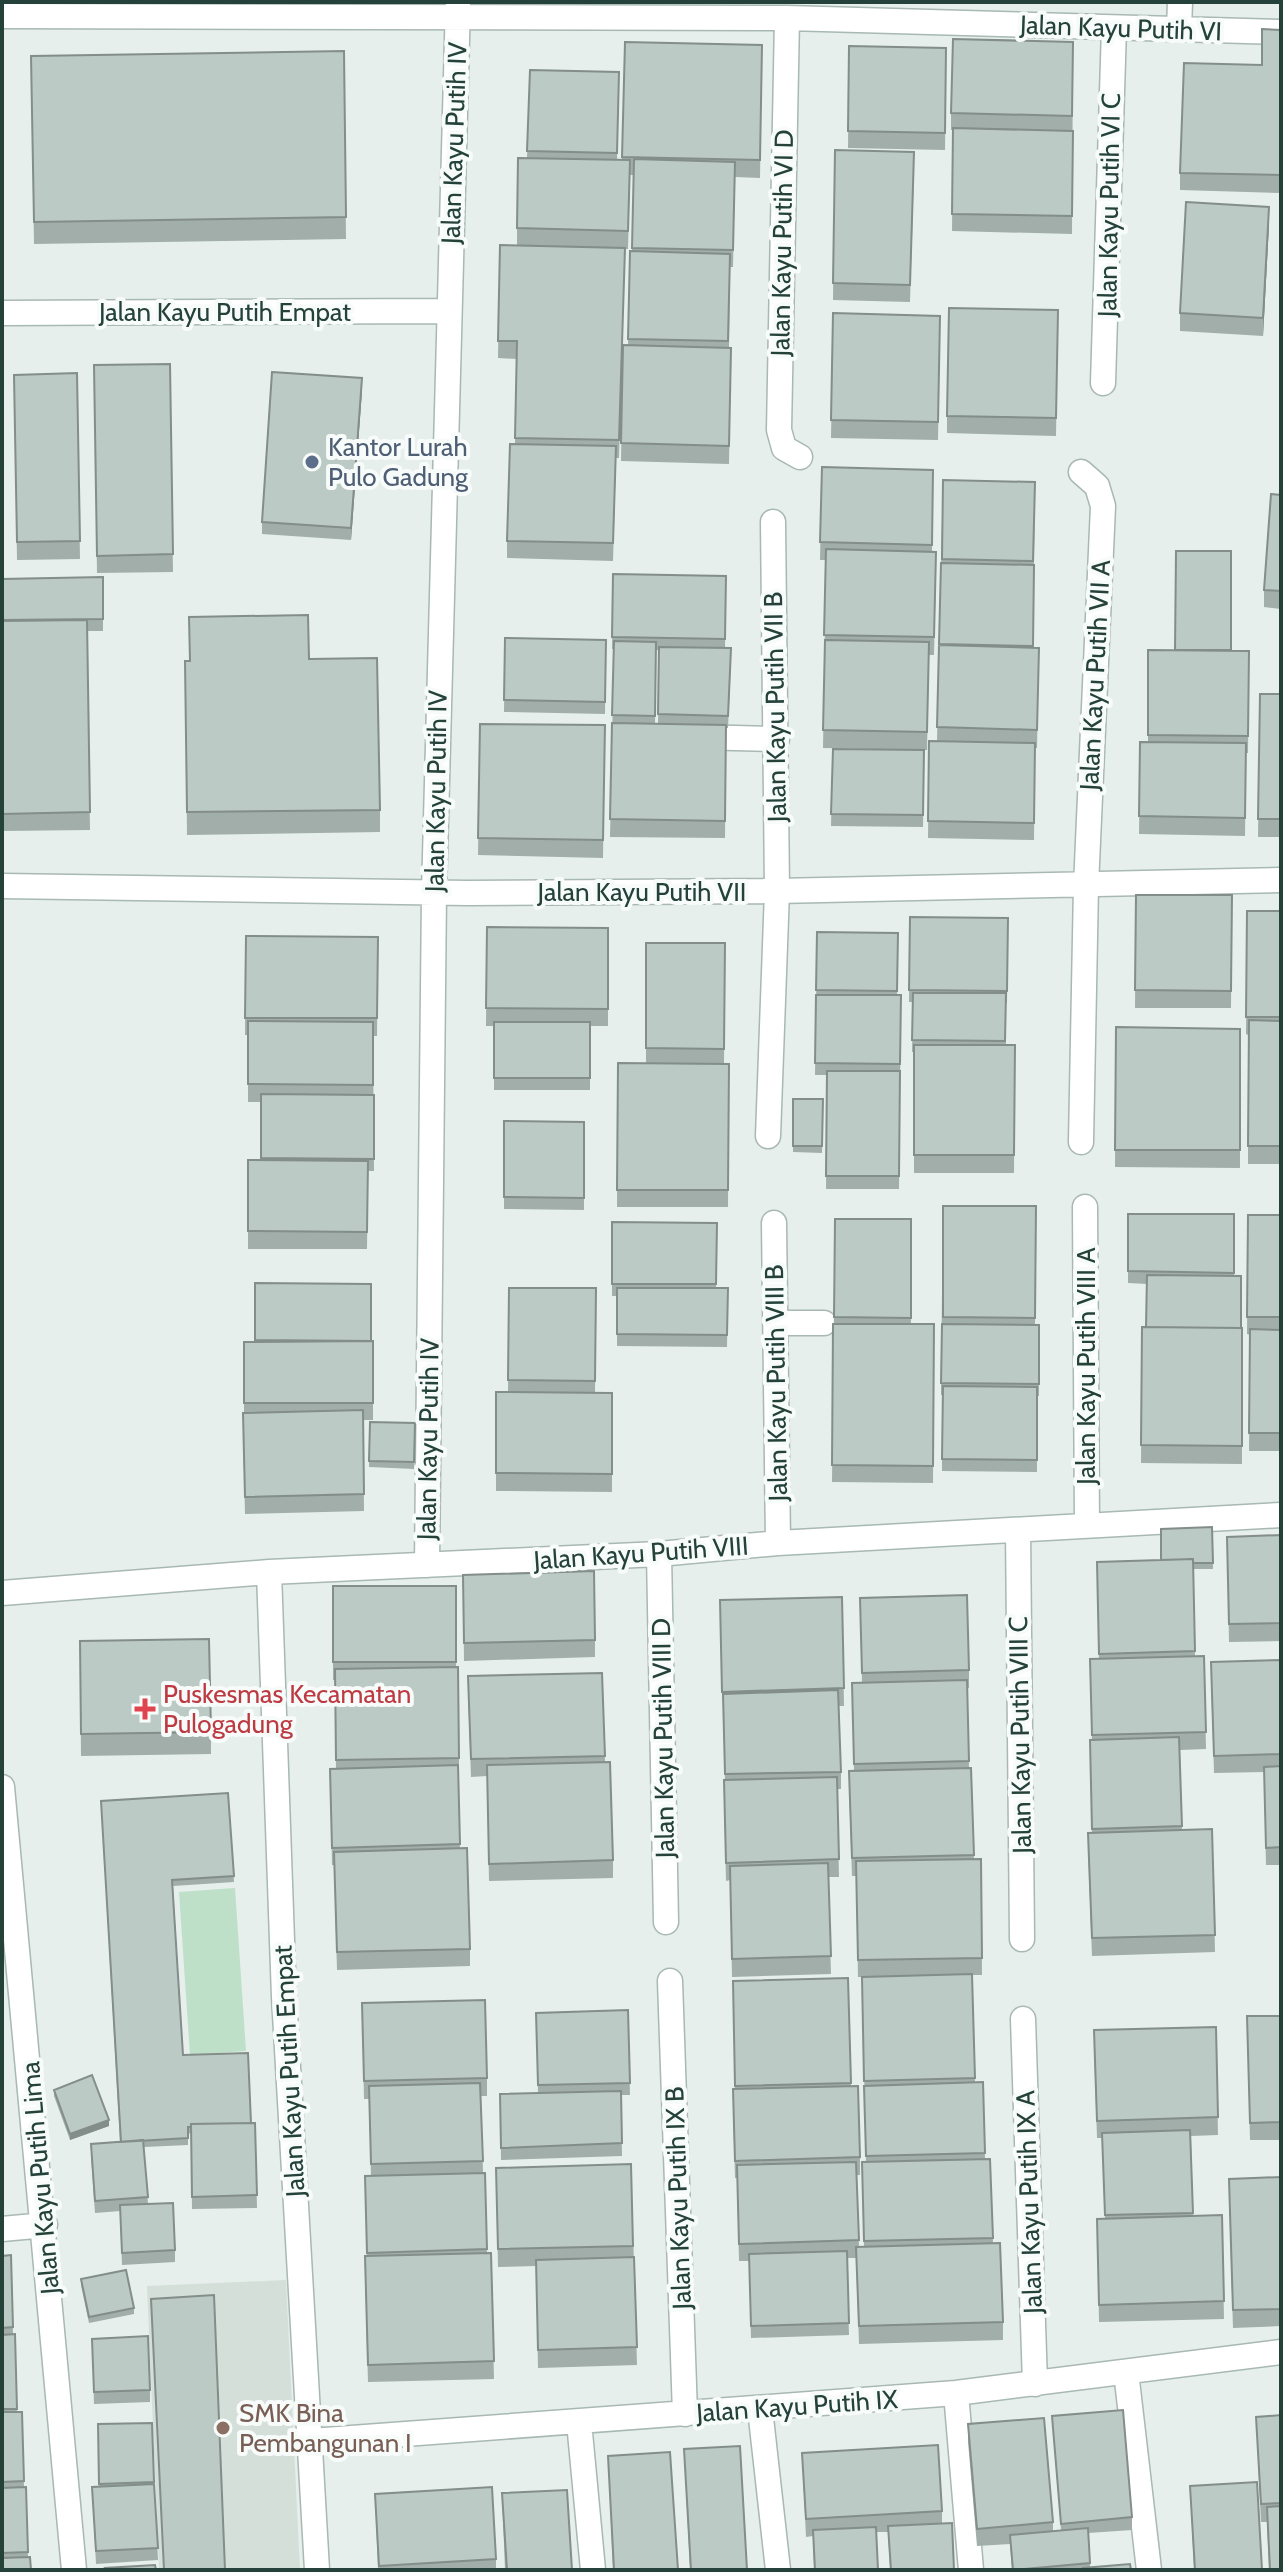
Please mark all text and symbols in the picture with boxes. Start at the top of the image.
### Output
street label: Jalan Kayu Putih VI [1018,8,1223,48]
street label: Jalan Kayu Putih IV [434,41,474,246]
street label: Jalan Kayu Putih VI C [1091,93,1127,318]
street label: Jalan Kayu Putih VI D [764,129,800,358]
street label: Jalan Kayu Putih Empat [98,296,351,328]
place label: Kantor Lurah Pulo Gadung [328,431,469,493]
marker: Kantor Lurah Pulo Gadung [303,453,321,471]
street label: Jalan Kayu Putih VII A [1073,559,1117,792]
street label: Jalan Kayu Putih VII B [757,592,793,823]
street label: Jalan Kayu Putih IV [418,690,454,893]
street label: Jalan Kayu Putih VII [537,876,746,908]
street label: Jalan Kayu Putih VIII A [1070,1247,1102,1486]
street label: Jalan Kayu Putih VIII B [758,1264,794,1503]
street label: Jalan Kayu Putih IV [410,1338,446,1541]
street label: Jalan Kayu Putih VIII [531,1530,750,1577]
street label: Jalan Kayu Putih VIII C [1002,1616,1038,1855]
street label: Jalan Kayu Putih VIII D [645,1618,681,1859]
place label: Puskesmas Kecamatan Pulogadung [163,1678,411,1740]
marker: Puskesmas Kecamatan Pulogadung [134,1698,156,1720]
street label: Jalan Kayu Putih Empat [266,1944,312,2199]
street label: Jalan Kayu Putih Lima [14,2060,66,2297]
street label: Jalan Kayu Putih IX B [658,2086,698,2311]
street label: Jalan Kayu Putih IX A [1009,2090,1049,2315]
street label: Jalan Kayu Putih IX [694,2383,899,2429]
place label: SMK Bina Pembangunan I [239,2397,412,2459]
marker: SMK Bina Pembangunan I [214,2419,232,2437]

